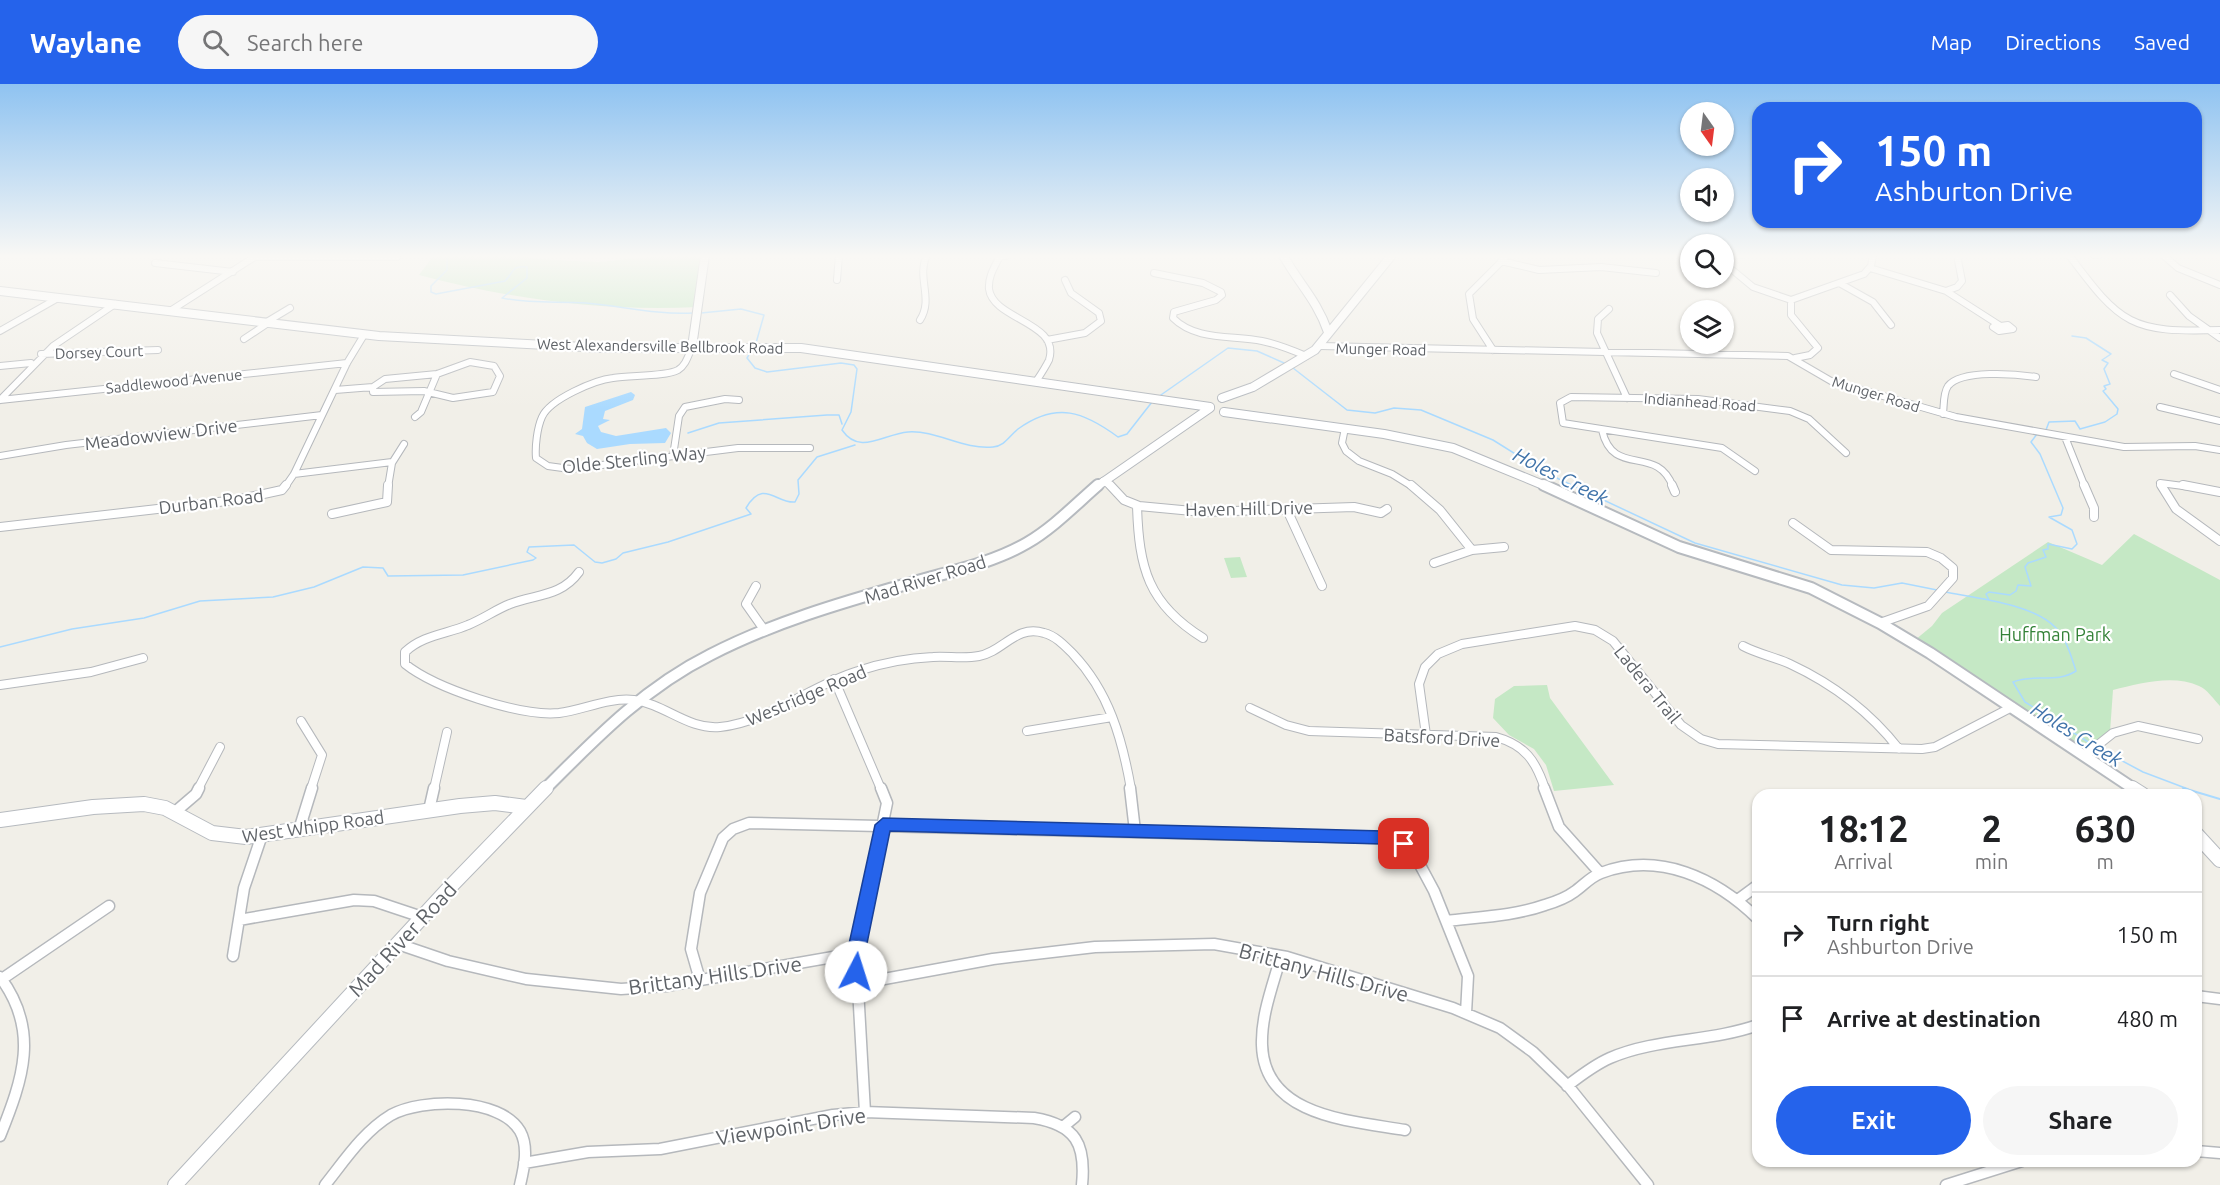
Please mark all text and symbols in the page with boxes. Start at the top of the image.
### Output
search box [178,15,598,69]
icon: search [199,26,232,59]
text: Waylane [30,27,142,58]
text: Search here [247,30,363,55]
text: Map [1931,30,1972,54]
text: Directions [2005,30,2101,54]
text: Saved [2134,30,2190,54]
north arrow [1680,102,1734,156]
map controls [1680,102,1734,354]
icon: right [1776,126,1854,204]
text: 150 m [1875,127,1992,174]
button: sound [1680,168,1734,222]
text: Ashburton Drive [1875,176,2073,206]
button: search [1680,234,1734,288]
button: layers [1680,300,1734,354]
street label: West Alexandersville Bellbrook Road [537,335,783,357]
street label: Munger Road [1335,340,1427,358]
street label: Dorsey Court [54,342,144,362]
street label: Saddlewood Avenue [105,365,243,397]
street label: Munger Road [1830,373,1922,415]
street label: Indianhead Road [1643,390,1757,414]
street label: Meadowview Drive [83,415,239,453]
street label: Olde Sterling Way [561,441,707,476]
water label: Holes Creek [1510,442,1613,510]
street label: Durban Road [157,485,265,517]
street label: Haven Hill Drive [1185,497,1313,519]
street label: Mad River Road [862,551,988,607]
park label: Huffman Park [1999,624,2111,644]
street label: Ladera Trail [1611,641,1685,727]
street label: Westridge Road [743,661,869,729]
water label: Holes Creek [2027,697,2128,772]
street label: Batsford Drive [1383,724,1501,750]
street label: West Whipp Road [241,806,385,846]
text: 18:12 [1818,808,1908,849]
text: 2 [1981,808,2002,849]
text: 630 [2075,808,2136,849]
pin [1378,818,1429,869]
icon: arrive [1387,827,1420,860]
text: Arrival [1834,850,1893,873]
text: min [1975,850,2008,873]
text: m [2097,850,2114,873]
street label: Mad River Road [343,877,461,1001]
text: Turn right [1827,910,1929,935]
icon: right [1776,918,1809,951]
text: 150 m [2117,922,2178,947]
text: Ashburton Drive [1827,935,1974,958]
street label: Brittany Hills Drive [1237,938,1411,1006]
position arrow [824,940,888,1004]
street label: Brittany Hills Drive [627,951,803,999]
icon: arrive [1776,1002,1809,1035]
text: Arrive at destination [1827,1006,2041,1031]
text: 480 m [2117,1006,2178,1031]
button: Exit [1776,1086,1971,1155]
button: Share [1983,1086,2178,1155]
street label: Viewpoint Drive [714,1102,868,1150]

